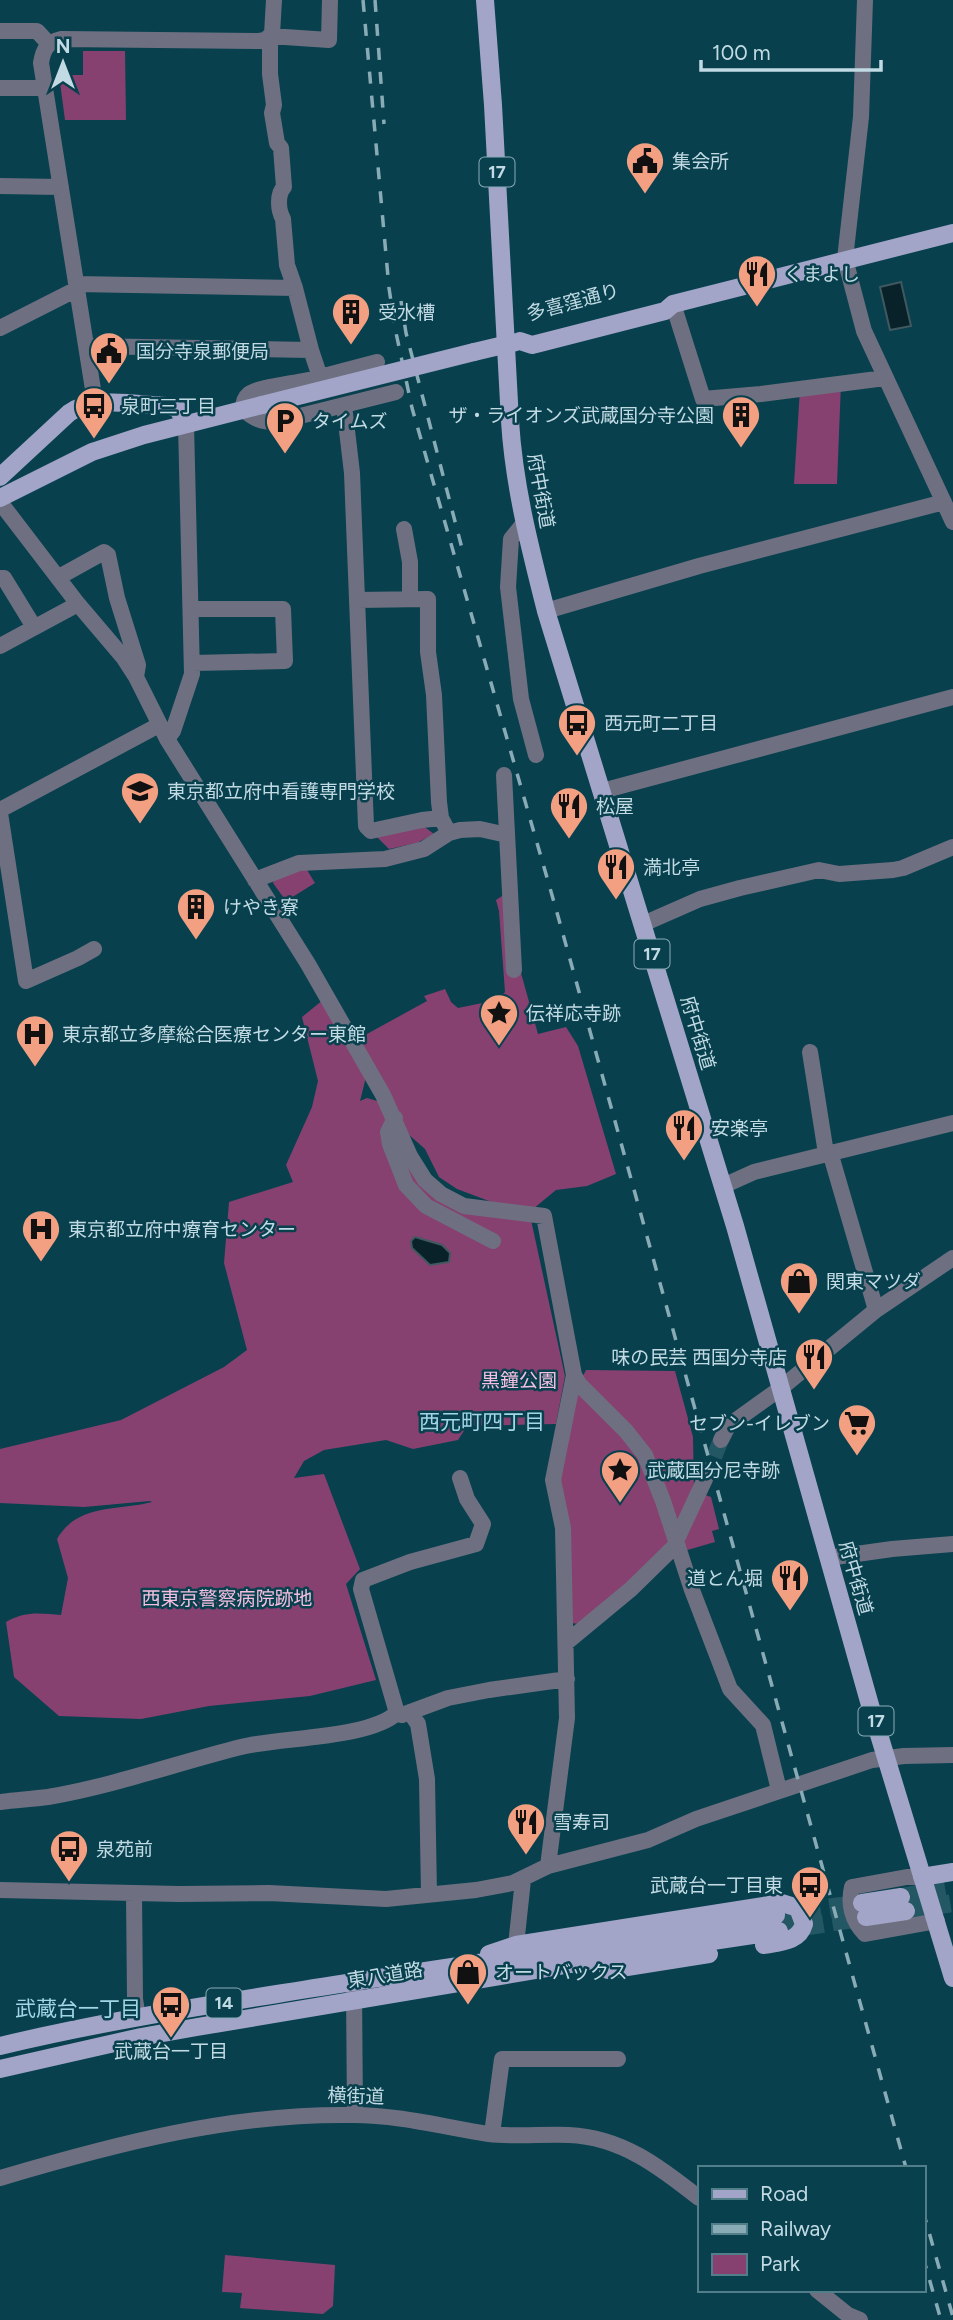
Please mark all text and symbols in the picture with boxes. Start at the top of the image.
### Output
north arrow [28,28,98,98]
scale bar [701,28,881,72]
text: N [56,35,70,58]
text: 100 m [712,40,771,65]
public building icon: 集会所 [624,140,666,195]
place label: 集会所 [672,150,729,173]
road number: 17 [480,158,514,187]
restaurant icon: くまよし [736,253,778,308]
place label: くまよし [784,263,860,286]
street label: 多喜窪通り [524,279,622,325]
building icon: 受水槽 [330,291,372,346]
place label: 受水槽 [378,301,435,324]
public building icon: 国分寺泉郵便局 [88,330,130,385]
place label: 国分寺泉郵便局 [136,340,269,363]
bus stop icon: 泉町三丁目 [73,385,115,440]
building icon: ザ・ライオンズ武蔵国分寺公園 [720,394,762,449]
place label: 泉町三丁目 [121,395,216,418]
parking icon: タイムズ [264,400,306,455]
place label: ザ・ライオンズ武蔵国分寺公園 [448,404,714,427]
place label: タイムズ [312,410,388,433]
street label: 府中街道 [523,452,559,530]
bus stop icon: 西元町二丁目 [556,702,598,757]
place label: 西元町二丁目 [604,712,718,735]
school or university icon: 東京都立府中看護専門学校 [119,770,161,825]
place label: 東京都立府中看護専門学校 [167,780,395,803]
restaurant icon: 松屋 [548,785,590,840]
place label: 松屋 [596,795,634,818]
restaurant icon: 満北亭 [595,846,637,901]
place label: 満北亭 [643,856,700,879]
building icon: けやき寮 [175,886,217,941]
place label: けやき寮 [223,896,299,919]
road number: 17 [634,939,670,968]
place icon: 伝祥応寺跡 [478,992,520,1047]
street label: 府中街道 [676,993,720,1073]
place label: 伝祥応寺跡 [526,1002,621,1025]
hospital icon: 東京都立多摩総合医療センター東館 [14,1013,56,1068]
place label: 東京都立多摩総合医療センター東館 [62,1023,366,1046]
restaurant icon: 安楽亭 [663,1107,705,1162]
place label: 安楽亭 [711,1117,768,1140]
hospital icon: 東京都立府中療育センター [20,1208,62,1263]
place label: 東京都立府中療育センター [68,1218,296,1241]
shop icon: 関東マツダ [778,1260,820,1315]
place label: 関東マツダ [826,1270,921,1293]
restaurant icon: 味の民芸 西国分寺店 [793,1336,835,1391]
place label: 味の民芸 西国分寺店 [611,1346,787,1369]
park label: 黒鐘公園 [481,1369,557,1392]
supermarket icon: セブン-イレブン [836,1402,878,1457]
district label: 西元町四丁目 [419,1409,545,1434]
place label: セブン-イレブン [689,1412,830,1435]
place icon: 武蔵国分尼寺跡 [599,1449,641,1504]
place label: 武蔵国分尼寺跡 [647,1459,780,1482]
street label: 府中街道 [834,1538,878,1618]
restaurant icon: 道とん堀 [769,1557,811,1612]
place label: 道とん堀 [687,1567,763,1590]
park label: 西東京警察病院跡地 [141,1587,313,1610]
road number: 17 [858,1706,894,1736]
restaurant icon: 雪寿司 [505,1801,547,1856]
place label: 雪寿司 [553,1811,610,1834]
bus stop icon: 泉苑前 [48,1828,90,1883]
place label: 泉苑前 [96,1838,153,1861]
bus stop icon: 武蔵台一丁目東 [789,1864,831,1919]
place label: 武蔵台一丁目東 [650,1874,783,1897]
shop icon: オートバックス [447,1951,489,2006]
street label: 東八道路 [346,1958,424,1992]
place label: オートバックス [495,1961,627,1984]
bus stop icon: 武蔵台一丁目 [150,1984,192,2039]
road number: 14 [206,1989,242,2018]
district label: 武蔵台一丁目 [15,1996,141,2021]
place label: 武蔵台一丁目 [114,2040,228,2063]
street label: 横街道 [327,2084,385,2108]
legend [698,2166,925,2292]
text: Road [760,2181,808,2206]
text: Railway [760,2216,831,2241]
text: Park [760,2251,801,2276]

